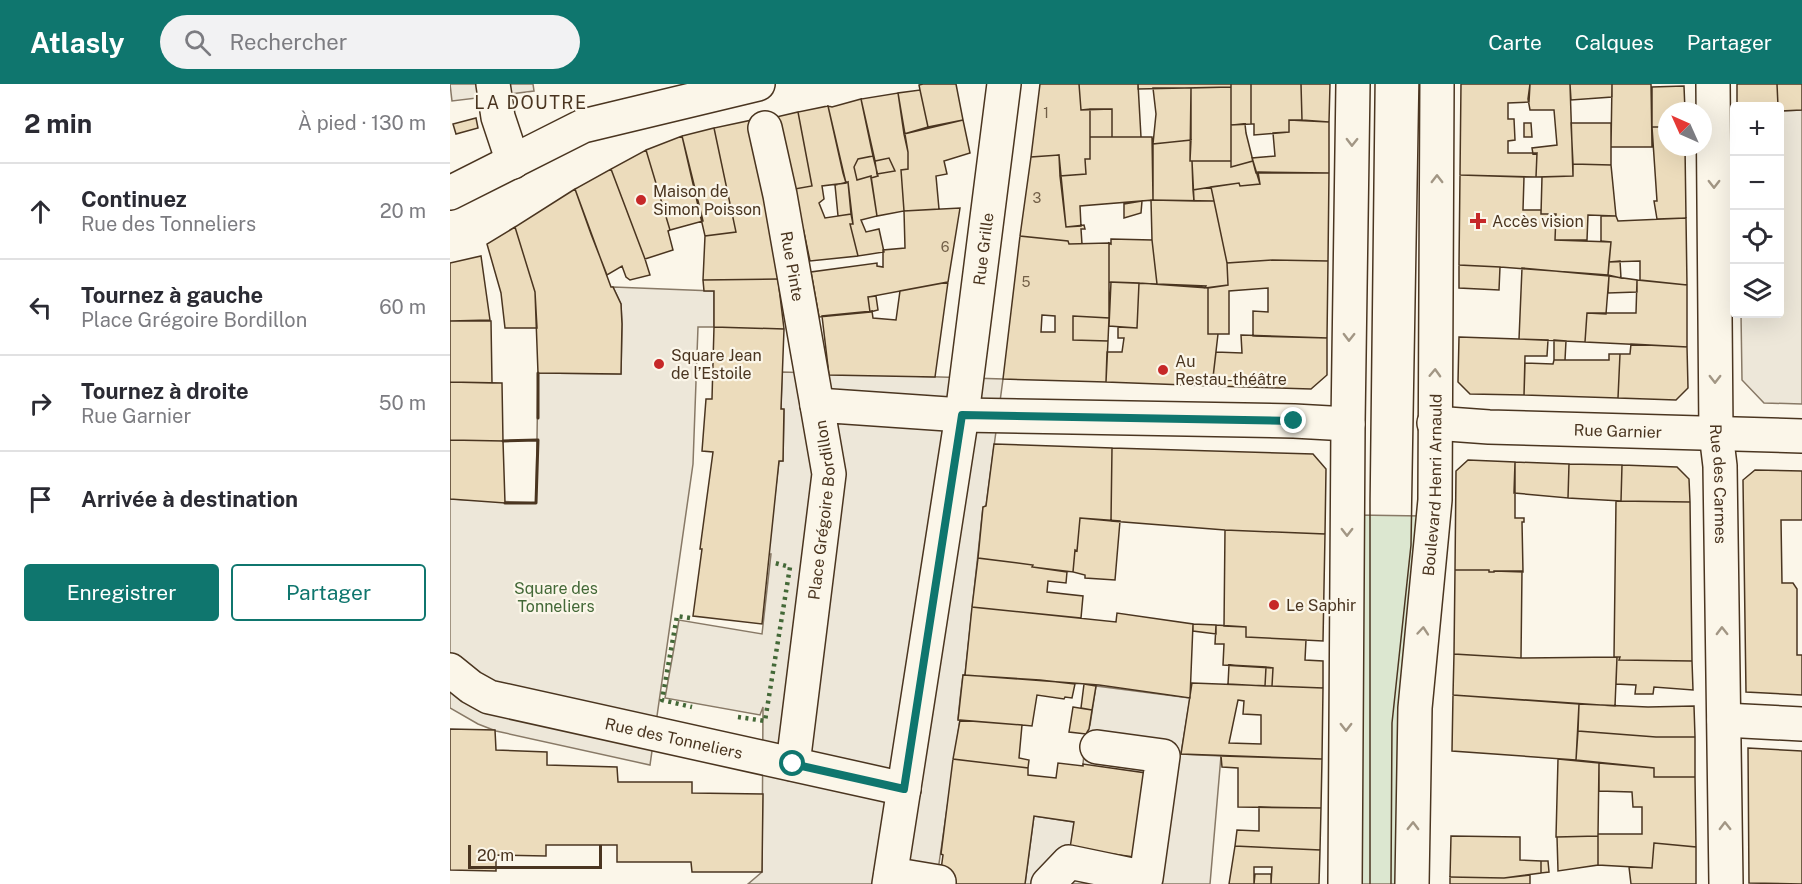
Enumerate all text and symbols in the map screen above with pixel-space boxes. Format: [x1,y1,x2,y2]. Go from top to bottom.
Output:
search box [160,15,580,69]
text: Atlasly [30,26,124,59]
icon: search [181,26,214,59]
text: Rechercher [229,29,347,55]
text: Carte [1488,30,1542,55]
text: Calques [1575,30,1654,55]
text: Partager [1687,30,1772,55]
district label: LA DOUTRE [474,92,588,113]
north arrow [1658,102,1712,156]
map controls [1730,102,1784,318]
button: + [1730,102,1784,156]
house number: 1 [1043,105,1049,121]
text: 2 min [24,108,92,139]
text: À pied · 130 m [298,111,426,135]
one-way arrow [1346,138,1359,147]
button: − [1730,156,1784,210]
one-way arrow [1431,174,1443,183]
one-way arrow [1708,180,1720,189]
place label: Maison de Simon Poisson [653,182,761,219]
text: Continuez [81,186,187,212]
house number: 3 [1033,190,1042,206]
marker: Maison de Simon Poisson [634,193,648,207]
icon: ahead [24,195,57,228]
text: 20 m [380,199,426,223]
button: locate [1730,210,1784,264]
text: Rue des Tonneliers [81,212,256,236]
street label: Rue Grille [970,212,998,286]
marker: Accès vision [1469,212,1487,230]
place label: Accès vision [1492,212,1584,231]
street label: Rue Pinte [777,230,808,303]
house number: 6 [941,239,950,255]
button: layers [1730,264,1784,318]
house number: 5 [1022,274,1031,290]
text: Tournez à gauche [81,282,263,308]
icon: left [24,291,57,324]
text: 60 m [379,295,426,319]
text: Place Grégoire Bordillon [81,308,307,332]
one-way arrow [1343,333,1355,342]
place label: Square Jean de l’Estoile [671,346,762,383]
place label: Au Restau-théâtre [1175,352,1287,389]
marker: Square Jean de l’Estoile [652,357,666,371]
marker: Au Restau-théâtre [1156,363,1170,377]
one-way arrow [1429,369,1442,378]
one-way arrow [1709,375,1721,384]
text: Tournez à droite [81,378,249,404]
icon: right [24,387,57,420]
text: 50 m [379,391,426,415]
street label: Boulevard Henri Arnauld [1419,394,1446,577]
text: Rue Garnier [81,404,191,428]
route end [1280,407,1306,433]
street label: Place Grégoire Bordillon [804,419,839,601]
street label: Rue Garnier [1573,420,1662,442]
street label: Rue des Carmes [1706,424,1730,544]
icon: arrive [24,483,57,516]
text: Arrivée à destination [81,486,298,512]
one-way arrow [1341,528,1353,537]
button: Enregistrer [24,564,219,621]
button: Partager [231,564,426,621]
park label: Square des Tonneliers [514,579,598,616]
place label: Le Saphir [1286,596,1356,615]
marker: Le Saphir [1267,598,1281,612]
one-way arrow [1416,626,1429,635]
one-way arrow [1716,626,1728,635]
street label: Rue des Tonneliers [603,714,744,763]
one-way arrow [1340,723,1352,732]
route start [779,750,805,776]
one-way arrow [1406,821,1419,830]
one-way arrow [1719,821,1731,830]
scale bar [468,842,602,870]
text: 20 m [477,846,514,865]

